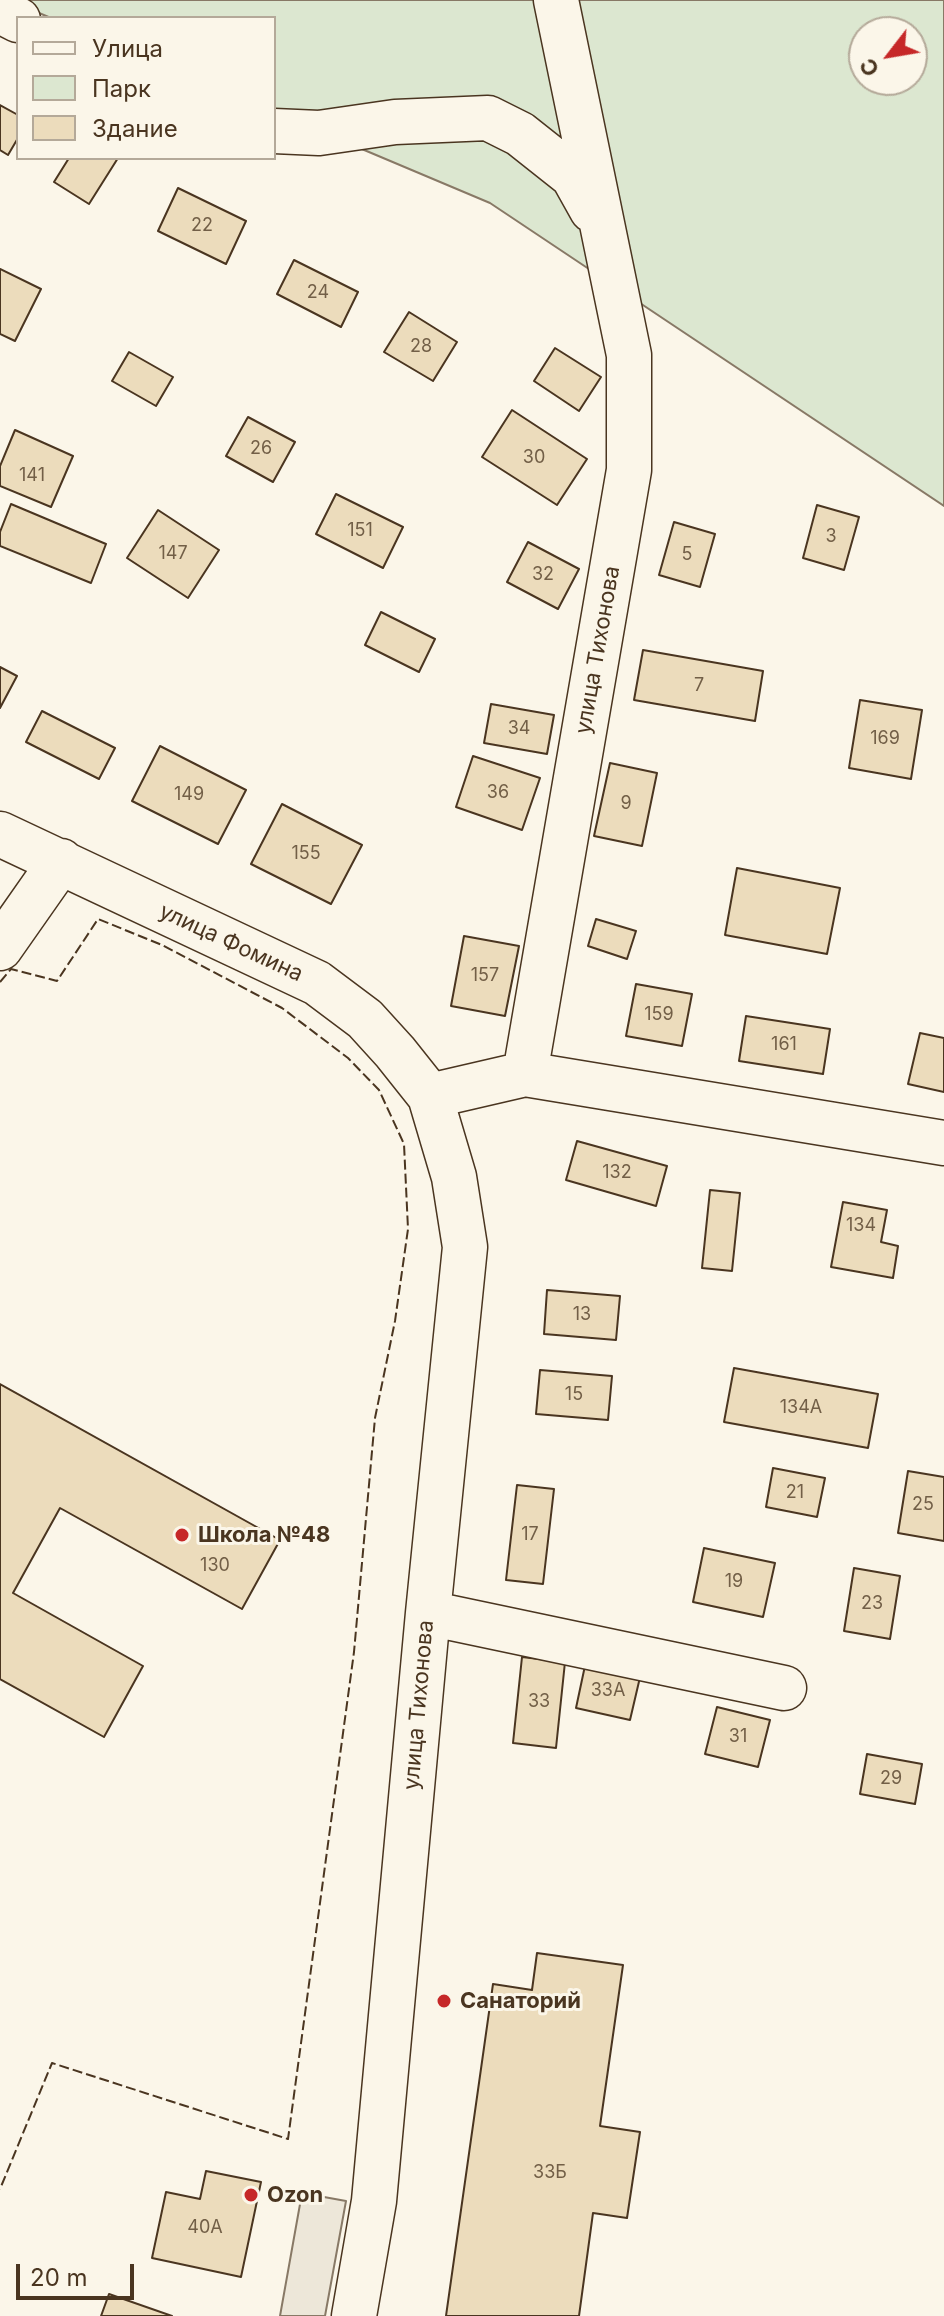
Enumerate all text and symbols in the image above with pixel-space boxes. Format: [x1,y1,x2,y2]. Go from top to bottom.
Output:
legend [16,16,276,160]
north arrow [848,16,928,96]
text: Улица [92,34,163,63]
text: С [854,54,884,81]
text: Парк [92,74,151,103]
text: Здание [92,114,178,143]
house number: 22 [191,215,213,237]
house number: 24 [307,282,329,304]
house number: 28 [410,336,432,358]
house number: 26 [250,438,272,460]
house number: 30 [523,447,545,469]
house number: 141 [19,465,45,487]
house number: 151 [347,520,373,542]
house number: 3 [825,526,837,548]
house number: 147 [158,543,188,565]
house number: 5 [682,544,692,566]
house number: 32 [532,564,554,586]
street label: улица Тихонова [570,564,626,736]
house number: 7 [694,675,704,697]
house number: 34 [508,718,530,740]
house number: 169 [870,728,900,750]
house number: 36 [487,782,509,804]
house number: 149 [174,784,204,806]
house number: 9 [620,793,632,815]
house number: 155 [291,843,321,865]
street label: улица Фомина [155,898,307,988]
house number: 157 [471,965,499,987]
house number: 159 [644,1004,674,1026]
house number: 161 [771,1034,797,1056]
house number: 132 [602,1162,632,1184]
house number: 134 [846,1215,876,1237]
house number: 13 [573,1304,591,1326]
house number: 15 [565,1384,583,1406]
house number: 134А [780,1397,822,1419]
house number: 21 [786,1482,804,1504]
house number: 25 [912,1494,934,1516]
place label: Школа №48 [198,1522,330,1548]
house number: 17 [521,1524,539,1546]
marker: Школа №48 [173,1526,191,1544]
house number: 130 [200,1555,230,1577]
house number: 19 [725,1571,743,1593]
house number: 23 [861,1593,883,1615]
street label: улица Тихонова [398,1619,440,1791]
house number: 33А [591,1680,625,1702]
house number: 33 [528,1691,550,1713]
house number: 31 [729,1726,747,1748]
house number: 29 [880,1768,902,1790]
place label: Санаторий [460,1988,581,2014]
marker: Санаторий [435,1992,453,2010]
house number: 33Б [533,2162,567,2184]
place label: Ozon [267,2182,323,2208]
marker: Ozon [242,2186,260,2204]
house number: 40А [187,2217,223,2239]
scale bar [20,2248,138,2298]
text: 20 m [30,2263,88,2292]

